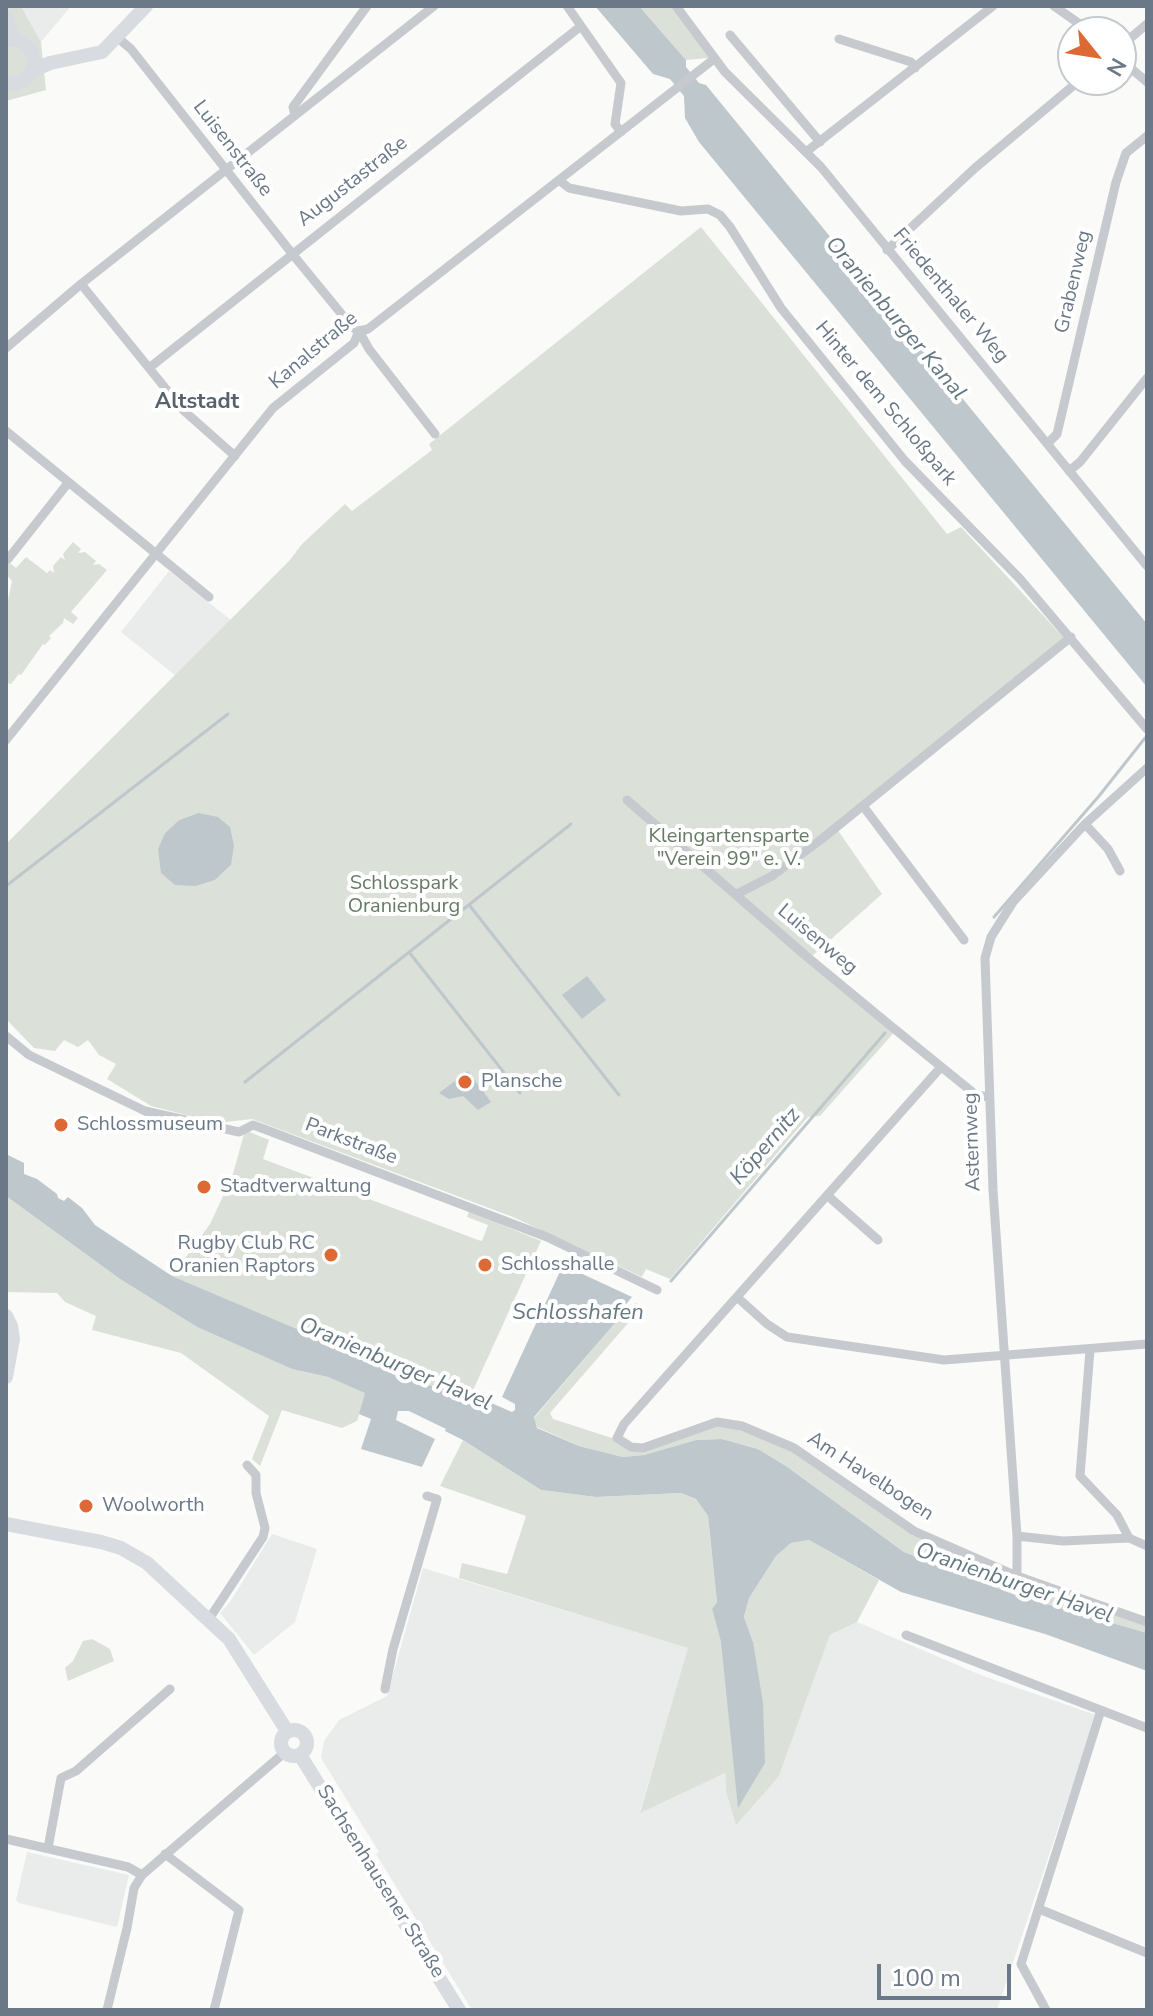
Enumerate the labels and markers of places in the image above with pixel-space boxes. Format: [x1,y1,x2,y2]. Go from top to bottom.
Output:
place label: Plansche [481,1070,562,1094]
marker: Plansche [456,1073,474,1091]
place label: Schlossmuseum [77,1113,223,1137]
marker: Schlossmuseum [52,1116,70,1134]
place label: Stadtverwaltung [220,1175,371,1199]
marker: Stadtverwaltung [195,1178,213,1196]
place label: Rugby Club RC Oranien Raptors [169,1232,315,1279]
marker: Rugby Club RC Oranien Raptors [322,1246,340,1264]
place label: Schlosshalle [501,1253,614,1277]
marker: Schlosshalle [476,1256,494,1274]
place label: Woolworth [102,1494,205,1518]
marker: Woolworth [77,1497,95,1515]

